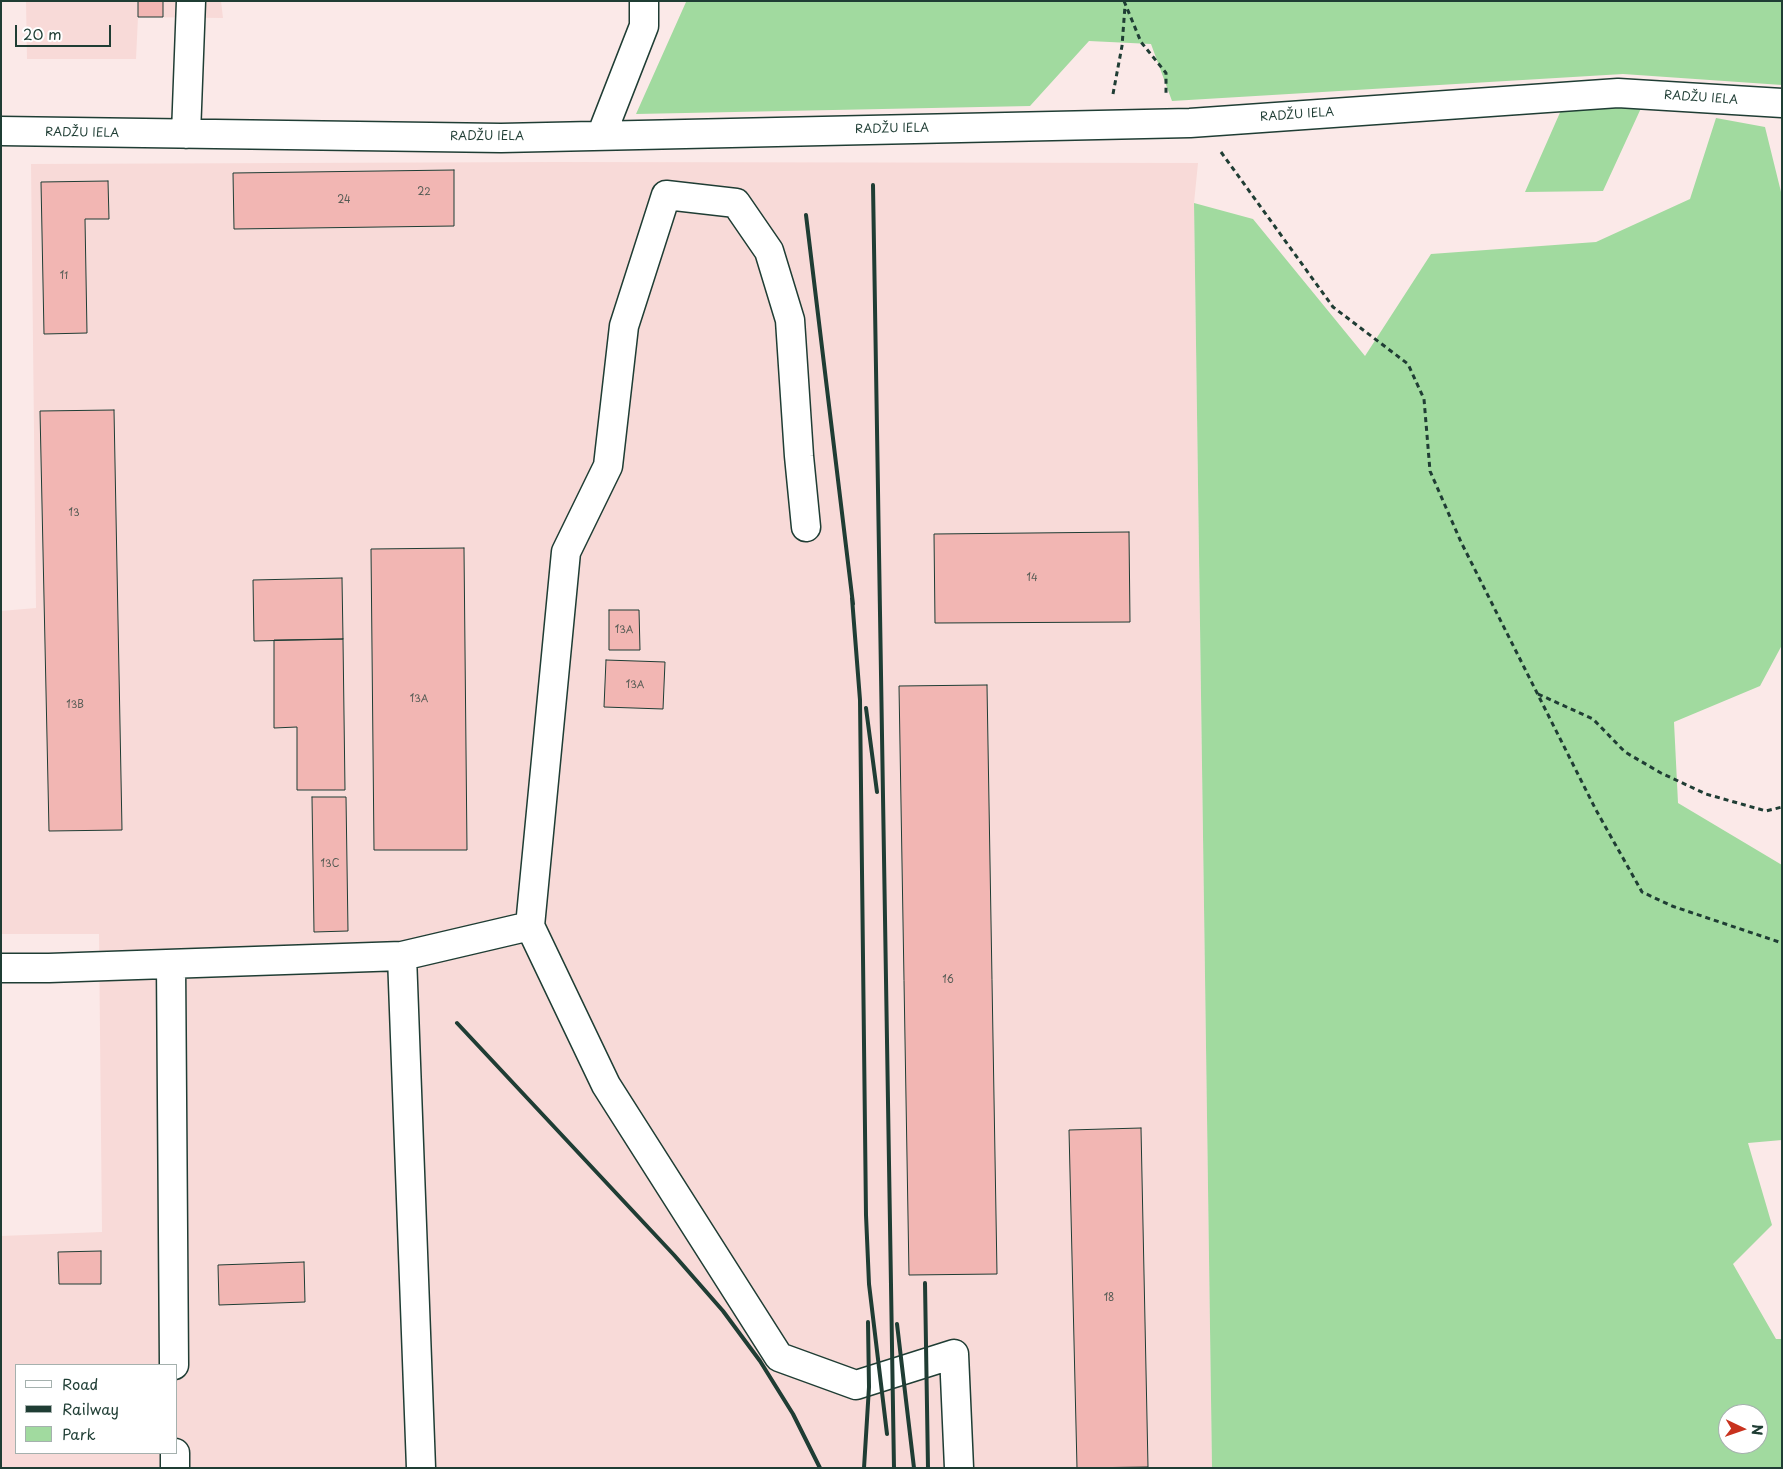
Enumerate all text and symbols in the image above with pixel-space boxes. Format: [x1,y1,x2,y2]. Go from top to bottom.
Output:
scale bar [18,15,114,47]
text: 20 m [23,22,62,45]
street label: RADŽU IELA [1664,88,1738,108]
street label: RADŽU IELA [1260,105,1334,125]
street label: RADŽU IELA [855,121,929,137]
street label: RADŽU IELA [45,125,119,141]
street label: RADŽU IELA [450,130,524,144]
house number: 22 [417,186,431,198]
house number: 24 [337,194,351,206]
house number: 11 [60,270,68,282]
house number: 13 [68,507,80,519]
house number: 14 [1026,572,1038,584]
house number: 13A [615,624,633,636]
house number: 13A [626,679,644,691]
house number: 13A [410,693,428,705]
house number: 13B [66,699,84,711]
house number: 13C [321,858,339,870]
house number: 16 [942,974,954,986]
house number: 18 [1104,1292,1114,1304]
legend [15,1364,178,1454]
text: Road [62,1372,98,1395]
text: Railway [62,1397,119,1420]
north arrow [1718,1404,1768,1454]
text: Park [62,1422,96,1445]
text: N [1747,1424,1768,1436]

